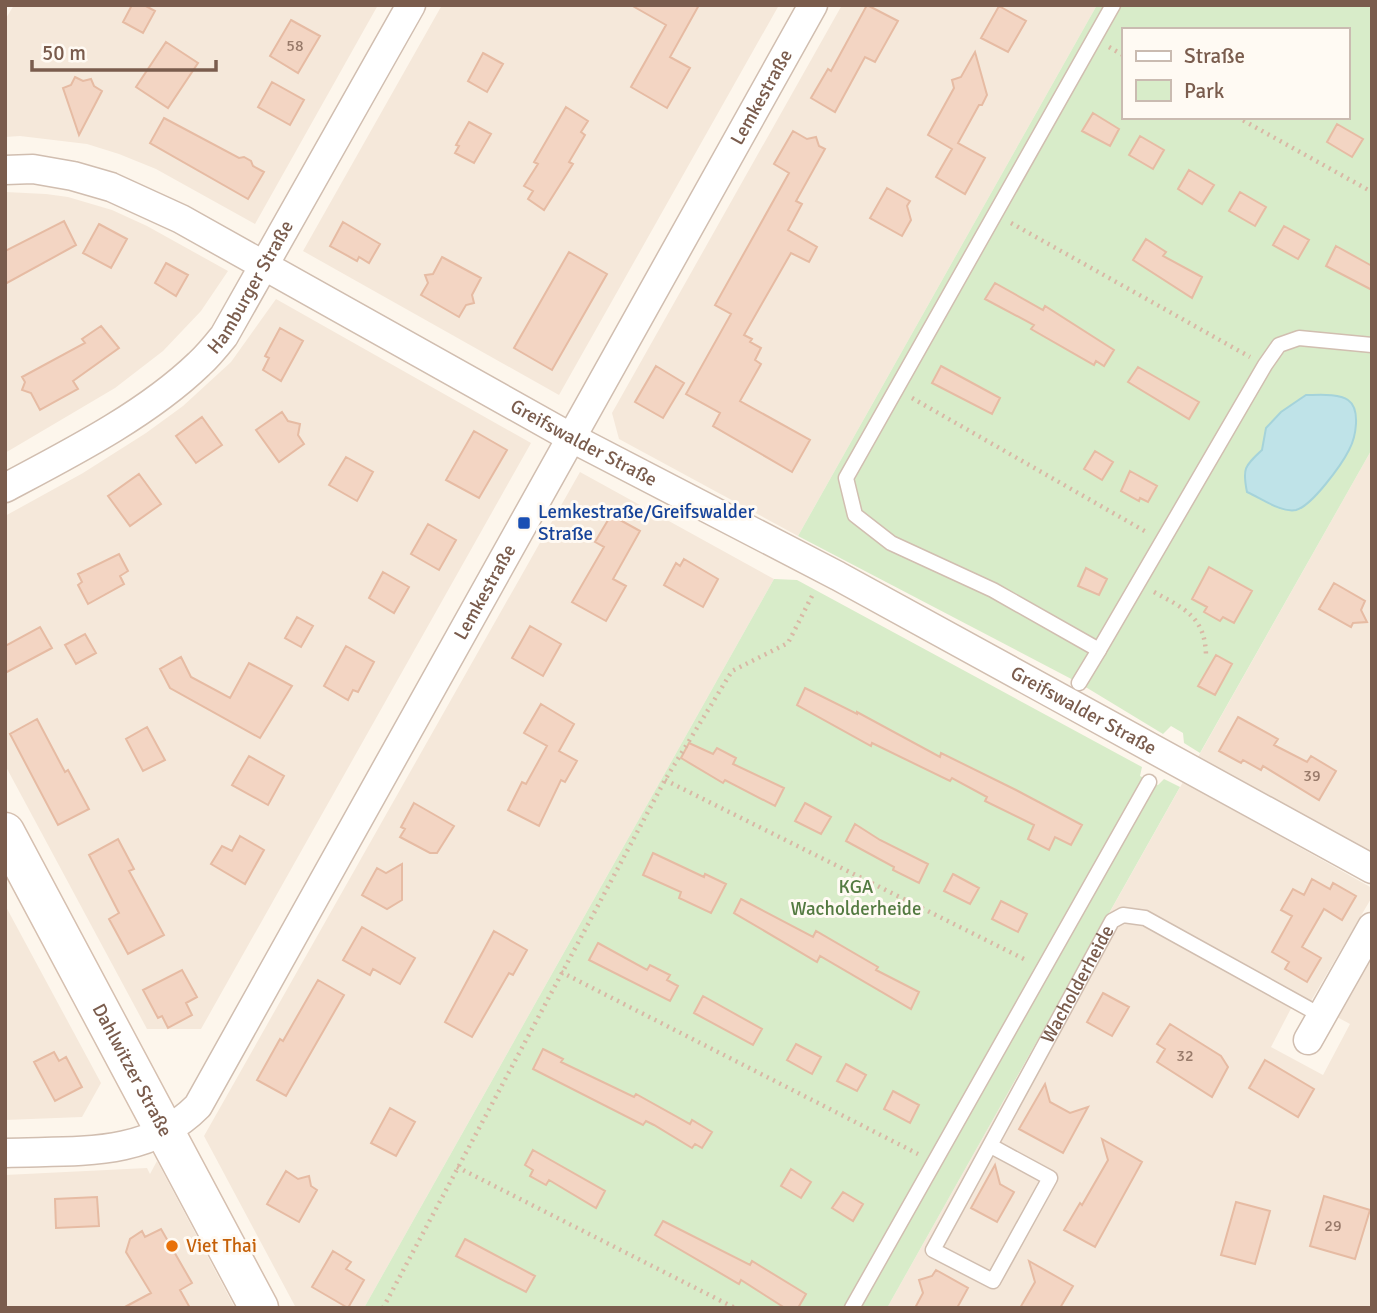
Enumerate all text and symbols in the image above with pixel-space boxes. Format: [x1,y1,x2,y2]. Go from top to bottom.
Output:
scale bar [32,28,215,72]
legend [1122,28,1349,119]
house number: 58 [286,36,304,56]
text: 50 m [42,40,86,66]
text: Straße [1184,43,1245,69]
street label: Lemkestraße [725,45,798,149]
text: Park [1184,78,1225,104]
street label: Hamburger Straße [202,216,299,359]
street label: Greifswalder Straße [506,394,661,492]
place label: Lemkestraße/Greifswalder Straße [538,500,754,546]
marker: Lemkestraße/Greifswalder Straße [516,515,532,531]
street label: Lemkestraße [449,540,521,644]
street label: Greifswalder Straße [1006,661,1161,760]
house number: 39 [1303,766,1321,786]
park label: KGA Wacholderheide [791,875,921,921]
street label: Wacholderheide [1036,921,1119,1047]
street label: Dahlwitzer Straße [87,999,177,1141]
house number: 32 [1176,1046,1194,1066]
house number: 29 [1324,1216,1342,1236]
place label: Viet Thai [186,1234,257,1258]
marker: Viet Thai [164,1238,180,1254]

